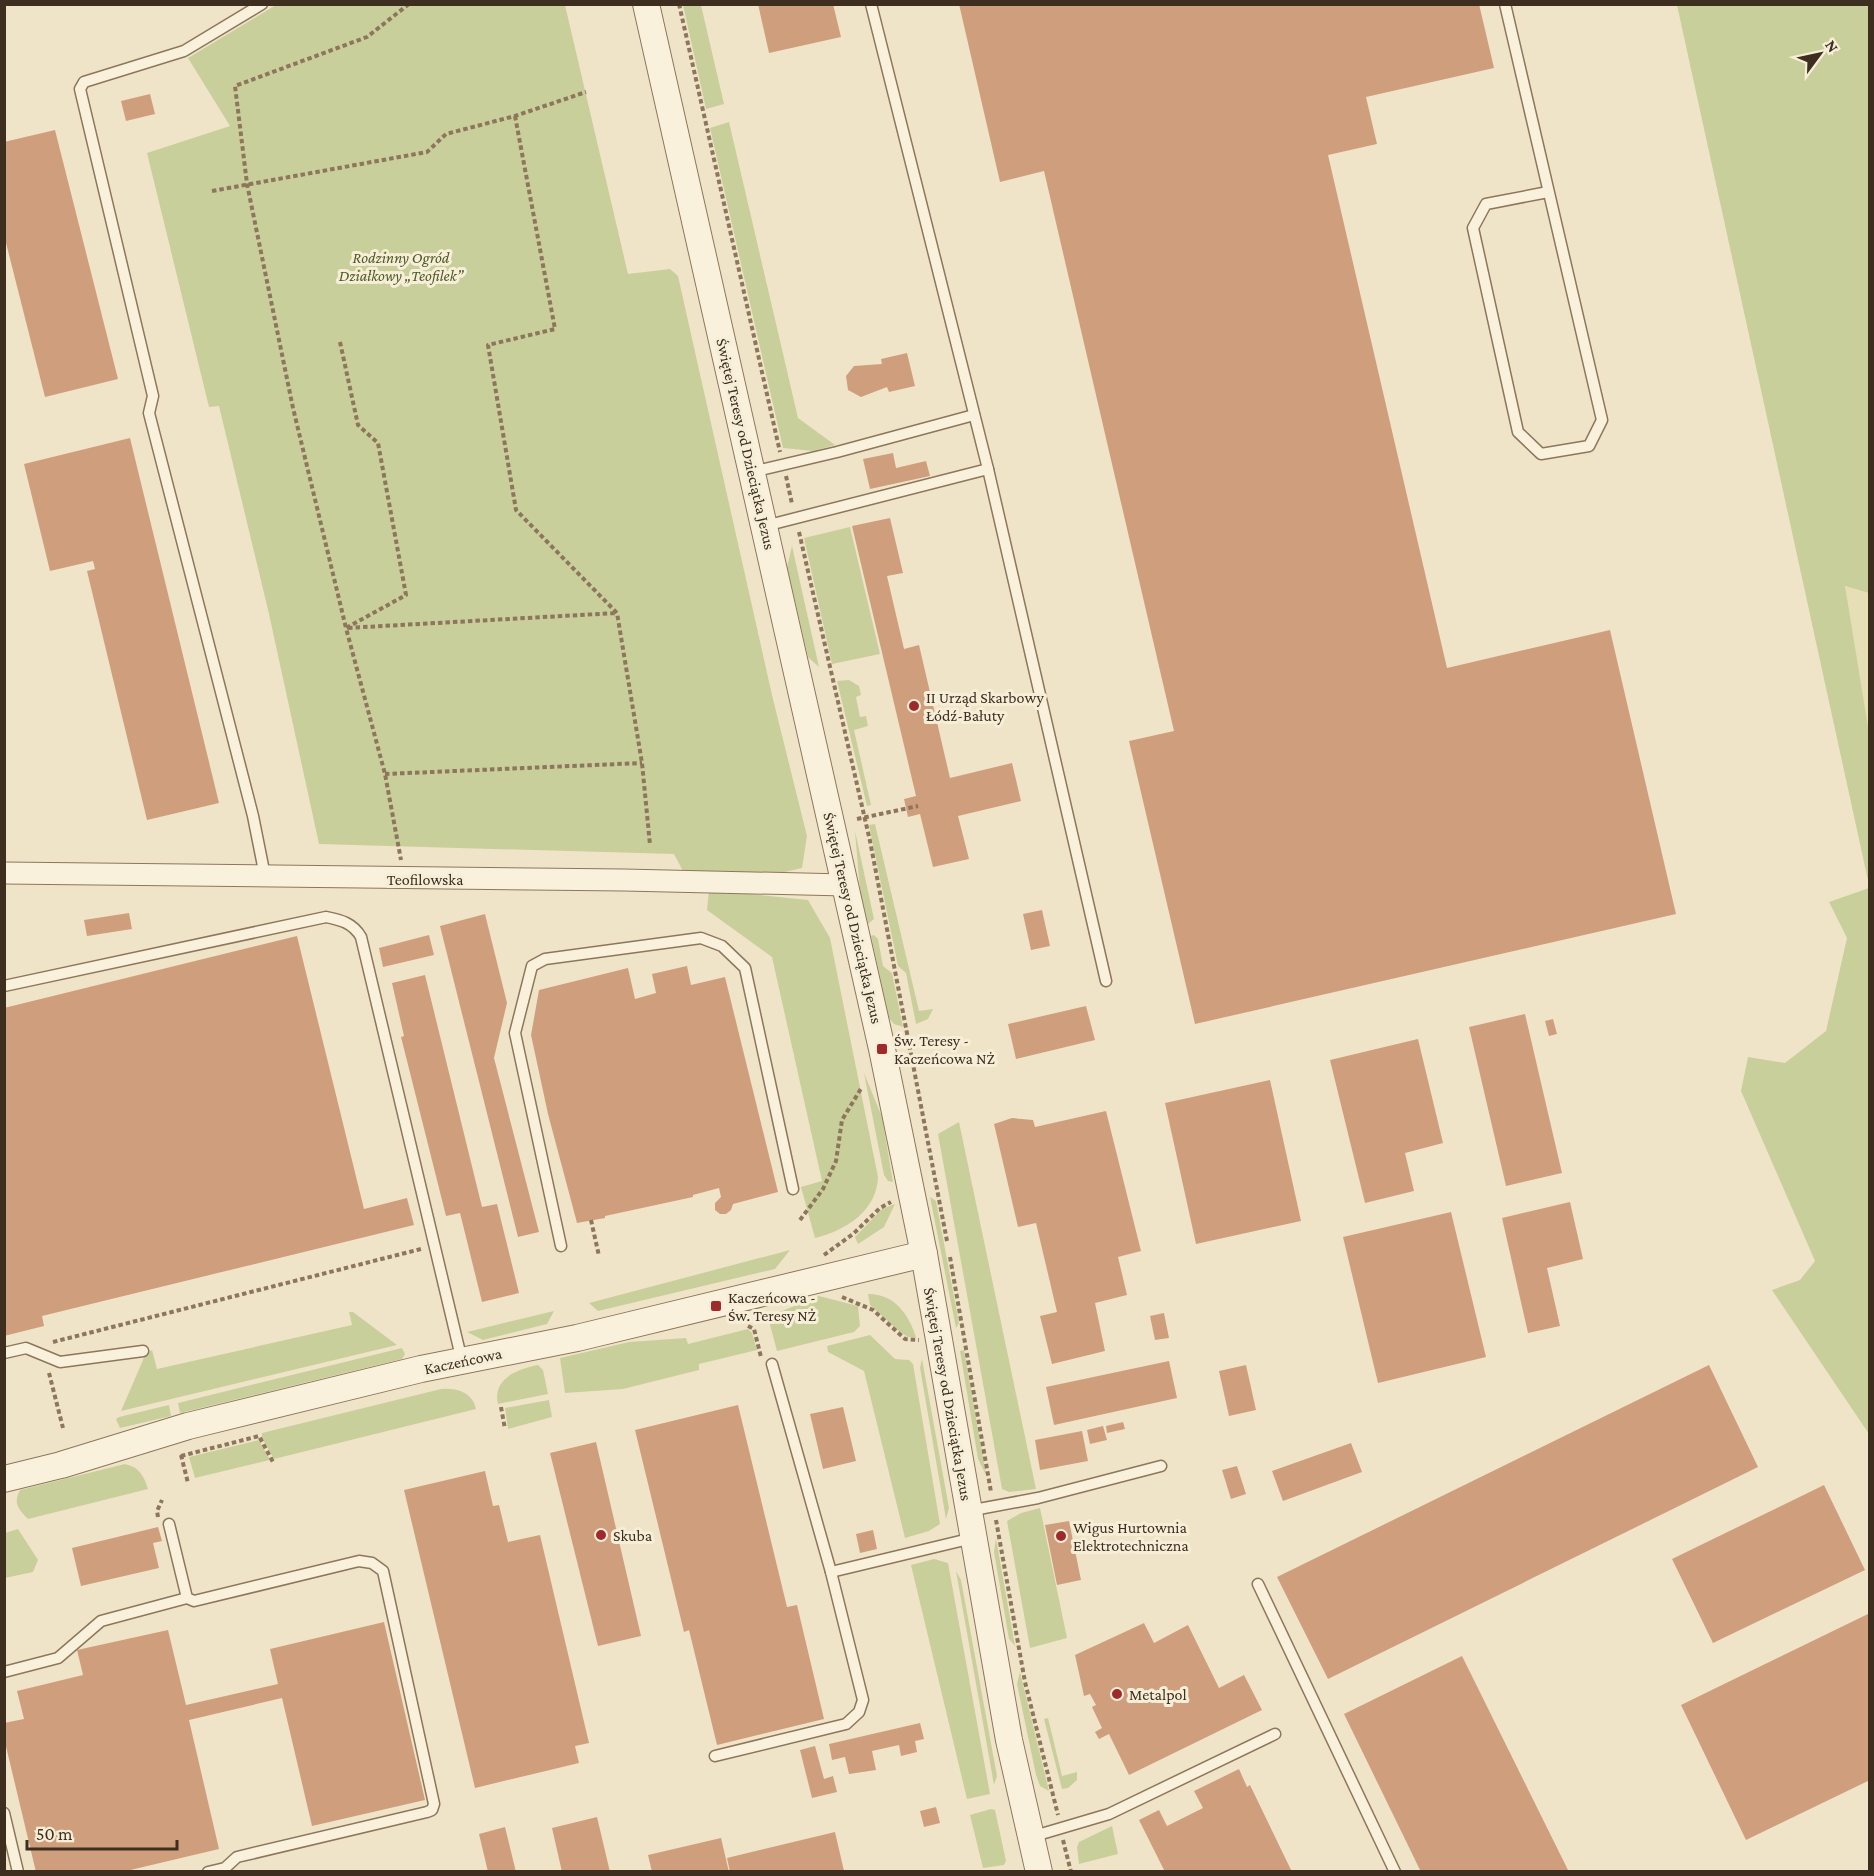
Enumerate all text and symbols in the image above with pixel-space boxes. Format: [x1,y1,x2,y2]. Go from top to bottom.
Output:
north arrow [1790,24,1850,84]
text: N [1822,37,1842,55]
park label: Rodzinny Ogród Działkowy „Teofilek” [339,249,465,285]
street label: Świętej Teresy od Dzieciątka Jezus [712,337,779,552]
place label: II Urząd Skarbowy Łódź-Bałuty [926,689,1044,725]
marker: II Urząd Skarbowy Łódź-Bałuty [907,699,921,713]
street label: Świętej Teresy od Dzieciątka Jezus [819,811,886,1026]
street label: Teofilowska [387,871,464,888]
place label: Św. Teresy - Kaczeńcowa NŻ [894,1032,995,1067]
marker: Św. Teresy - Kaczeńcowa NŻ [875,1042,889,1056]
street label: Świętej Teresy od Dzieciątka Jezus [920,1286,975,1502]
place label: Kaczeńcowa - Św. Teresy NŻ [728,1289,816,1325]
marker: Kaczeńcowa - Św. Teresy NŻ [709,1299,723,1313]
street label: Kaczeńcowa [423,1344,504,1378]
place label: Wigus Hurtownia Elektrotechniczna [1073,1519,1189,1554]
place label: Skuba [613,1527,653,1544]
marker: Skuba [594,1528,608,1542]
marker: Wigus Hurtownia Elektrotechniczna [1054,1529,1068,1543]
place label: Metalpol [1129,1686,1187,1704]
marker: Metalpol [1110,1687,1124,1701]
scale bar [27,1813,177,1851]
text: 50 m [36,1824,73,1844]

